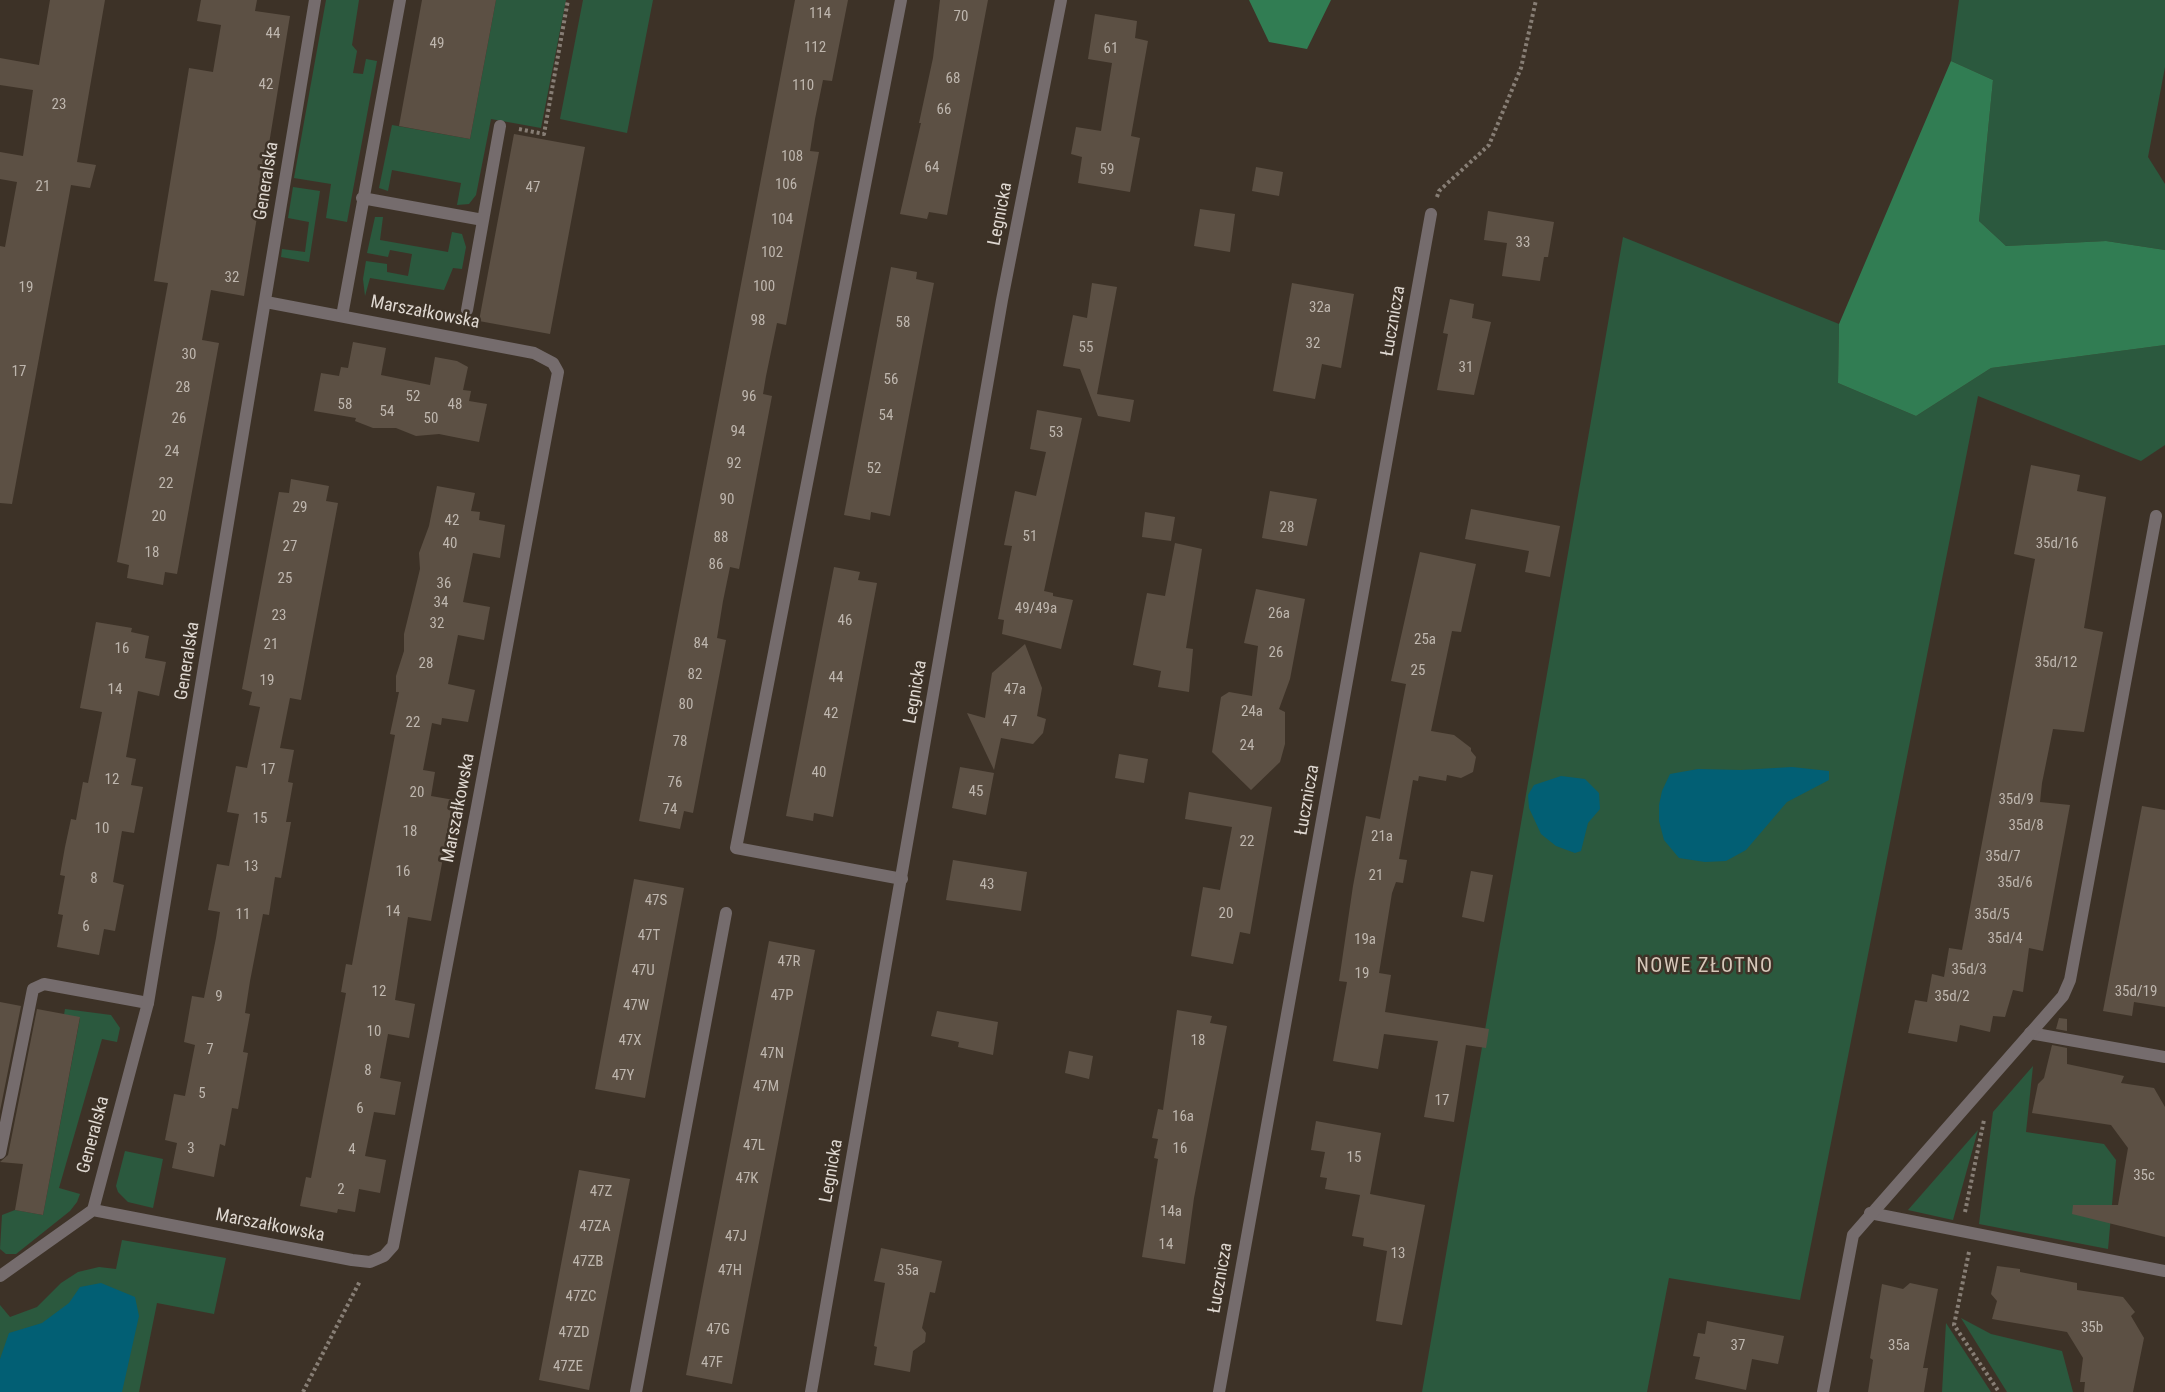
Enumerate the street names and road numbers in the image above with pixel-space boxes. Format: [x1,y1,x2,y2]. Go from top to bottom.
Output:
street label: Generalska [250,140,284,222]
street label: Legnicka [984,181,1018,247]
street label: Łucznicza [1377,284,1411,358]
street label: Marszałkowska [369,292,481,334]
street label: Generalska [171,620,205,702]
street label: Legnicka [900,659,932,725]
street label: Marszałkowska [438,752,480,864]
street label: Łucznicza [1291,763,1325,837]
street label: Generalska [73,1094,115,1176]
street label: Legnicka [816,1138,848,1204]
street label: Marszałkowska [214,1205,326,1247]
street label: Łucznicza [1204,1241,1238,1315]

